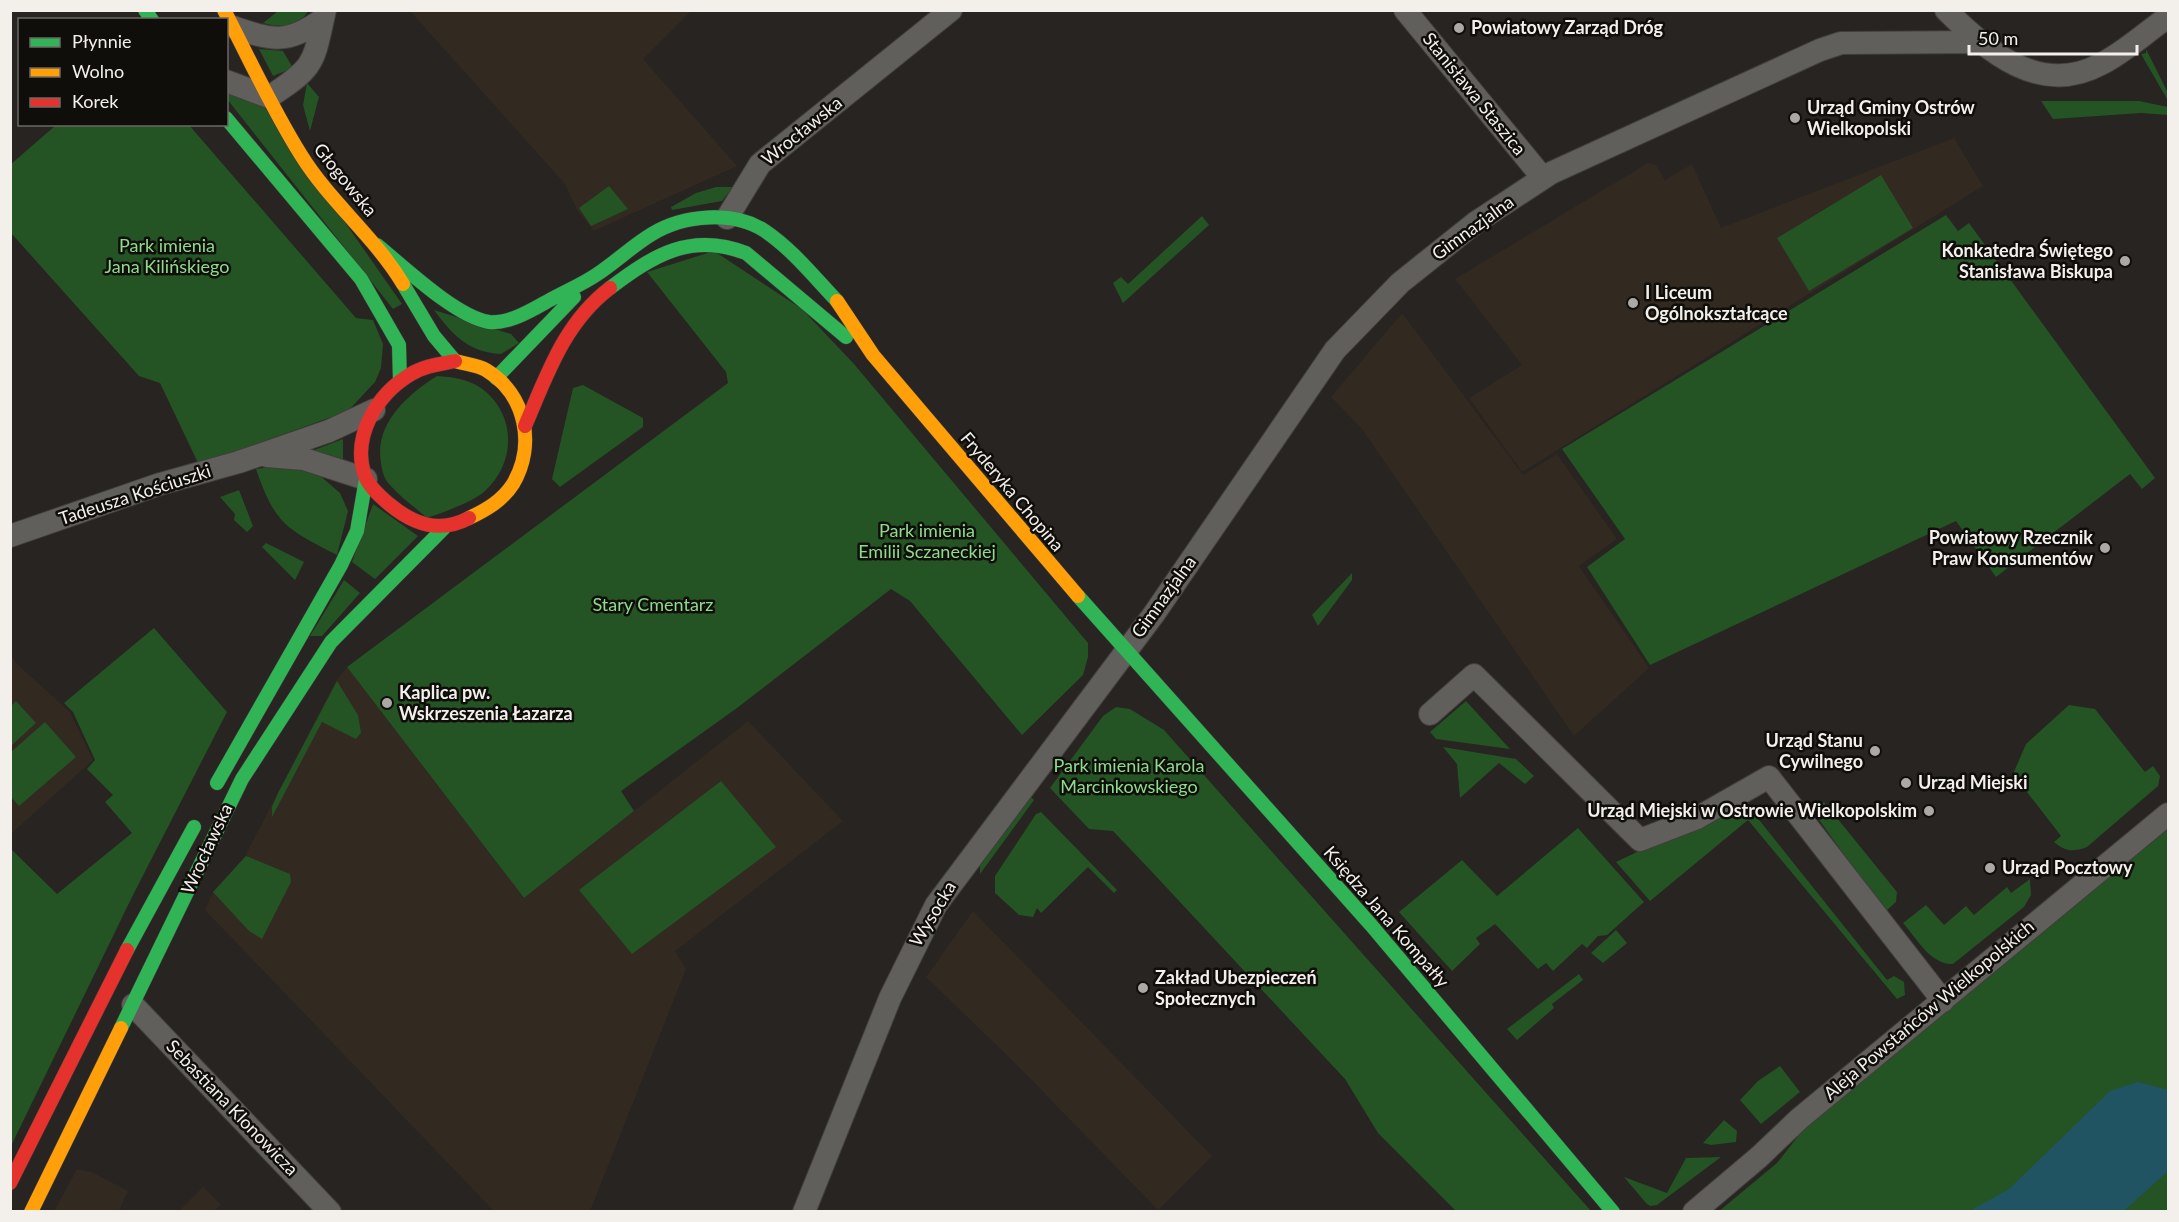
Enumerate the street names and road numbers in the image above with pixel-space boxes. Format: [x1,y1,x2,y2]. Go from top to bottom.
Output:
street label: Stanisława Staszica [1419,28,1531,159]
street label: Wrocławska [757,91,846,169]
street label: Głogowska [310,138,382,220]
street label: Gimnazjalna [1427,190,1518,264]
street label: Fryderyka Chopina [957,427,1069,555]
street label: Tadeusza Kościuszki [56,459,213,529]
street label: Gimnazjalna [1126,551,1200,642]
street label: Wrocławska [176,800,237,897]
street label: Księdza Jana Kompałły [1319,841,1455,992]
street label: Wysocka [904,877,960,950]
street label: Aleja Powstańców Wielkopolskich [1819,915,2038,1104]
street label: Sebastiana Klonowicza [162,1035,303,1180]

